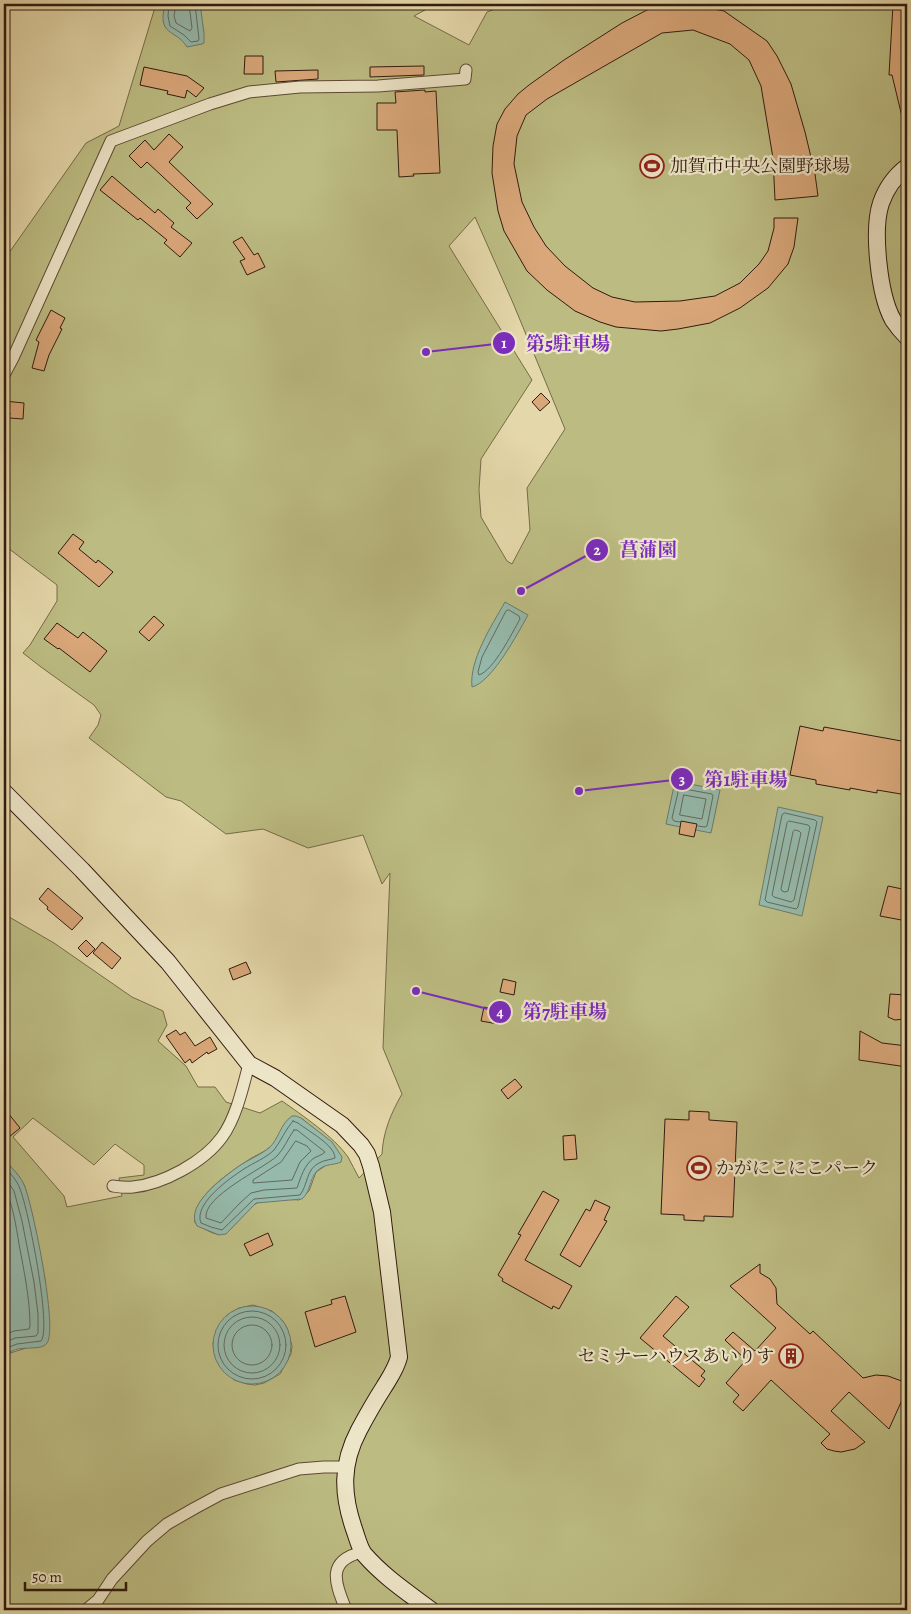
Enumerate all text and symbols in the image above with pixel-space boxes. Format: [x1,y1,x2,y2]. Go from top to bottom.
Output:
sports icon: 加賀市中央公園野球場 [639,153,665,179]
place label: 加賀市中央公園野球場 [670,154,850,178]
callout: 第5駐車場 [491,326,620,360]
text: 第5駐車場 [526,331,610,357]
text: 1 [501,333,507,353]
callout: 菖蒲園 [585,533,687,567]
text: 菖蒲園 [619,537,677,563]
text: 2 [593,540,601,560]
callout: 第1駐車場 [669,762,797,796]
text: 第1駐車場 [705,767,787,793]
text: 3 [679,770,685,790]
callout: 第7駐車場 [488,995,617,1029]
text: 第7駐車場 [523,999,607,1025]
text: 4 [496,1002,504,1022]
sports icon: かがにこにこパーク [686,1155,712,1181]
place label: かがにこにこパーク [716,1156,878,1180]
building icon: セミナーハウスあいりす [778,1343,804,1369]
place label: セミナーハウスあいりす [577,1344,774,1368]
scale bar [25,1559,126,1591]
text: 50 m [32,1567,62,1587]

